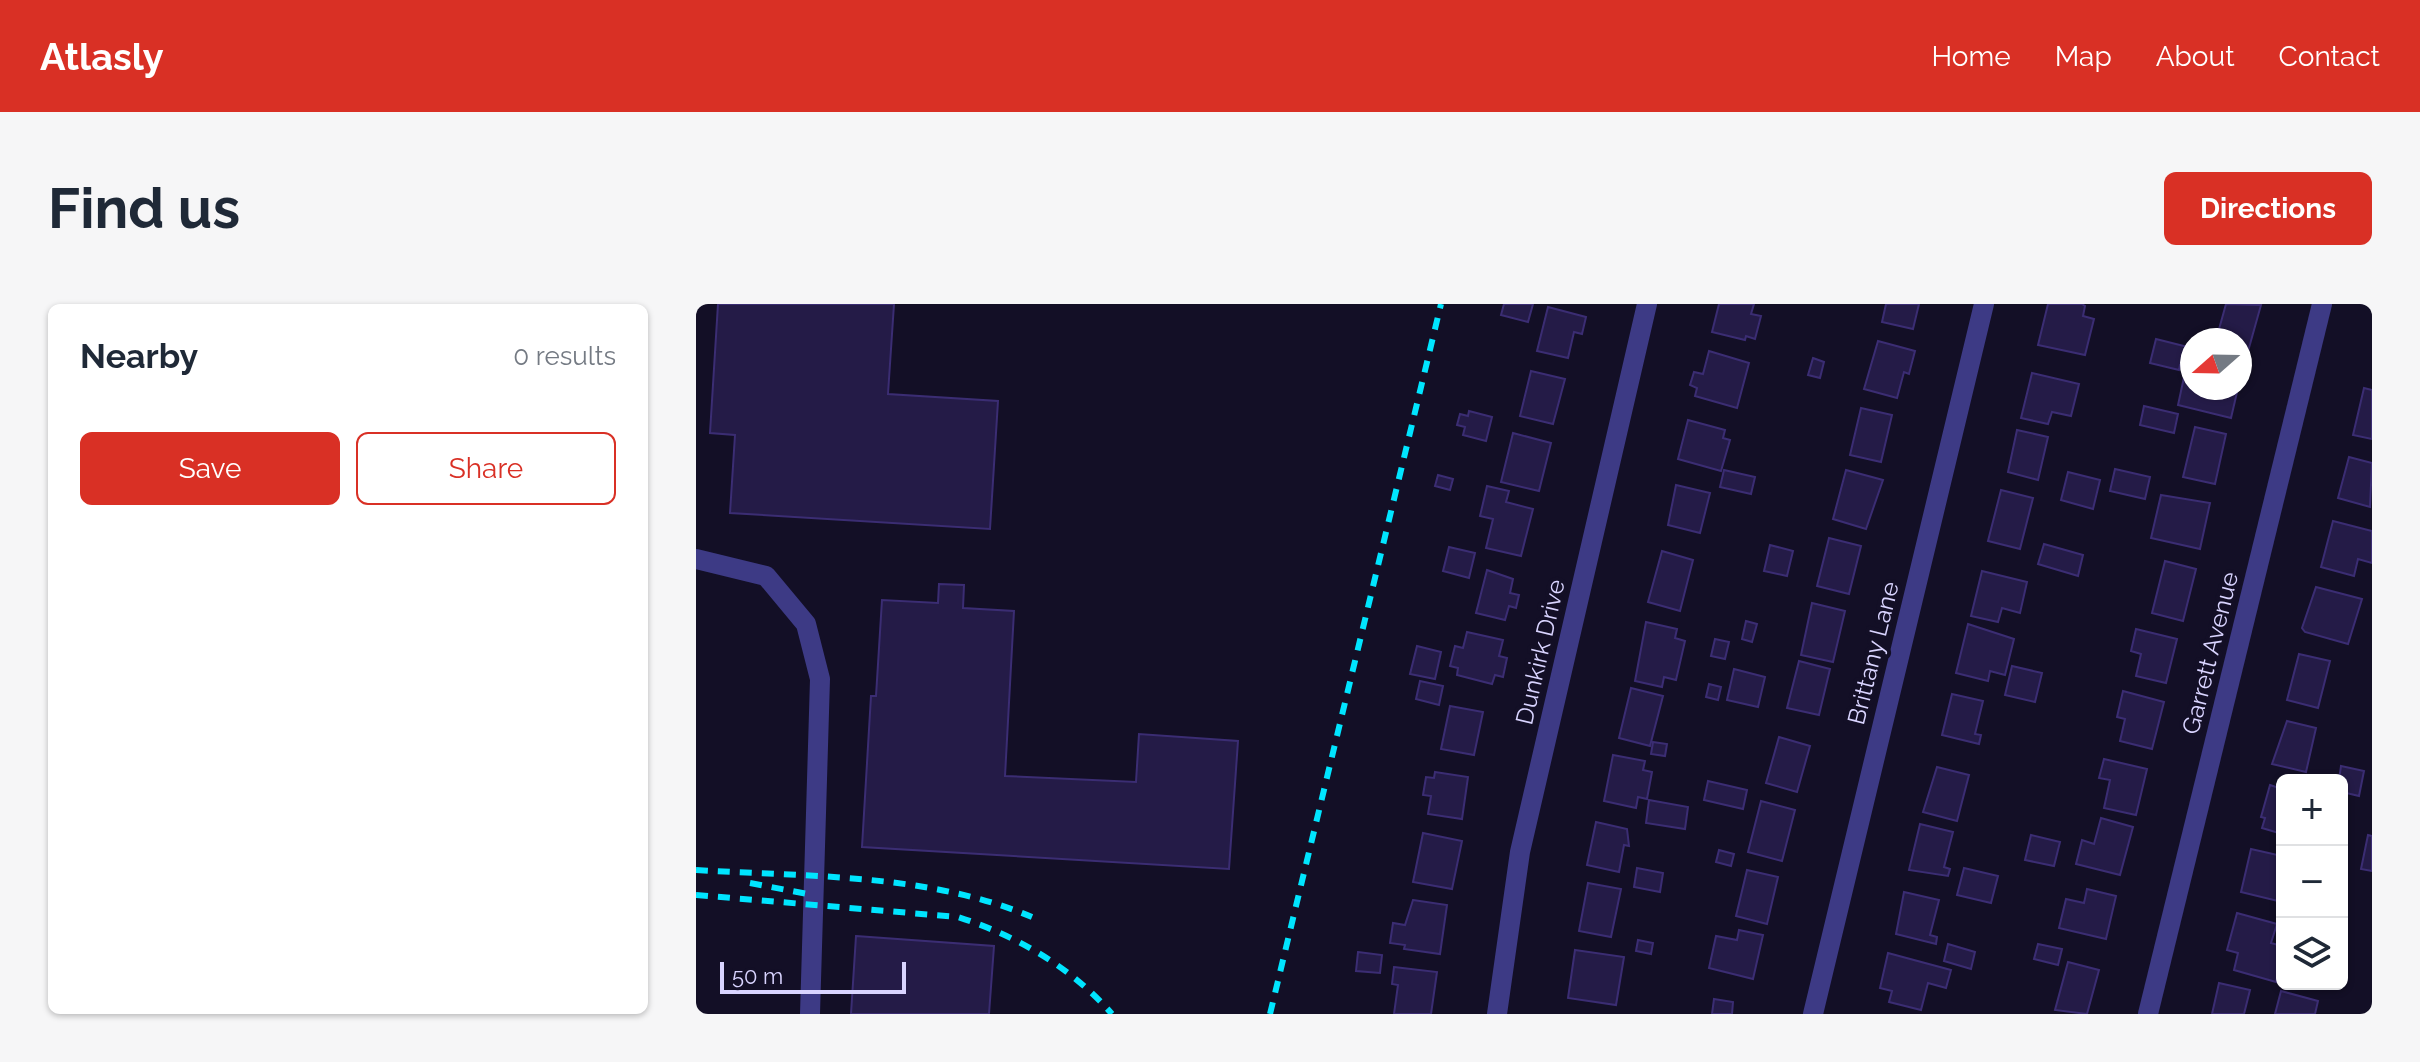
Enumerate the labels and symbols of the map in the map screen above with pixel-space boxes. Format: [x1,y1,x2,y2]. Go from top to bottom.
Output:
north arrow [2180,328,2252,400]
street label: Garrett Avenue [2176,569,2244,737]
street label: Dunkirk Drive [1509,577,1571,727]
street label: Brittany Lane [1841,579,1905,727]
scale bar [720,958,906,994]

